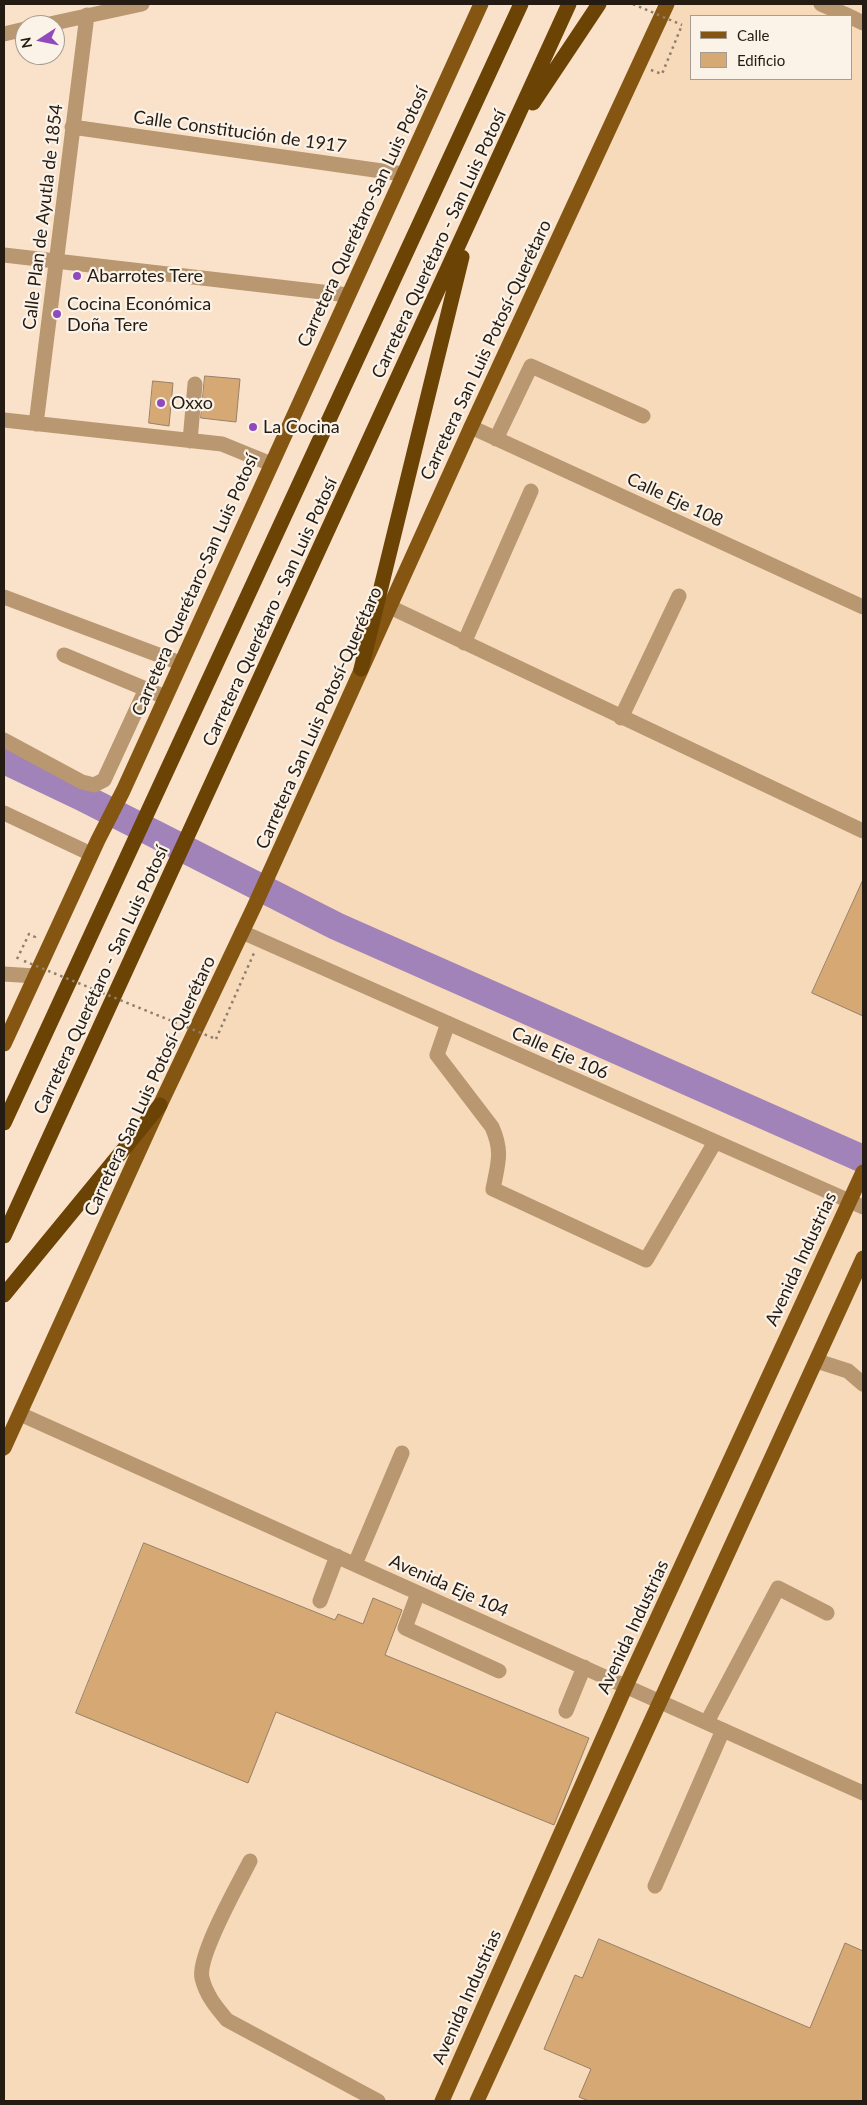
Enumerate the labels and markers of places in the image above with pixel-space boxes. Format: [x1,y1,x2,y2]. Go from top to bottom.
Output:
place label: Abarrotes Tere [87,265,203,287]
marker: Abarrotes Tere [71,270,83,282]
place label: Cocina Económica Doña Tere [67,293,211,336]
marker: Cocina Económica Doña Tere [51,308,63,320]
place label: Oxxo [171,392,213,414]
marker: Oxxo [155,397,167,409]
place label: La Cocina [263,416,340,438]
marker: La Cocina [247,421,259,433]

